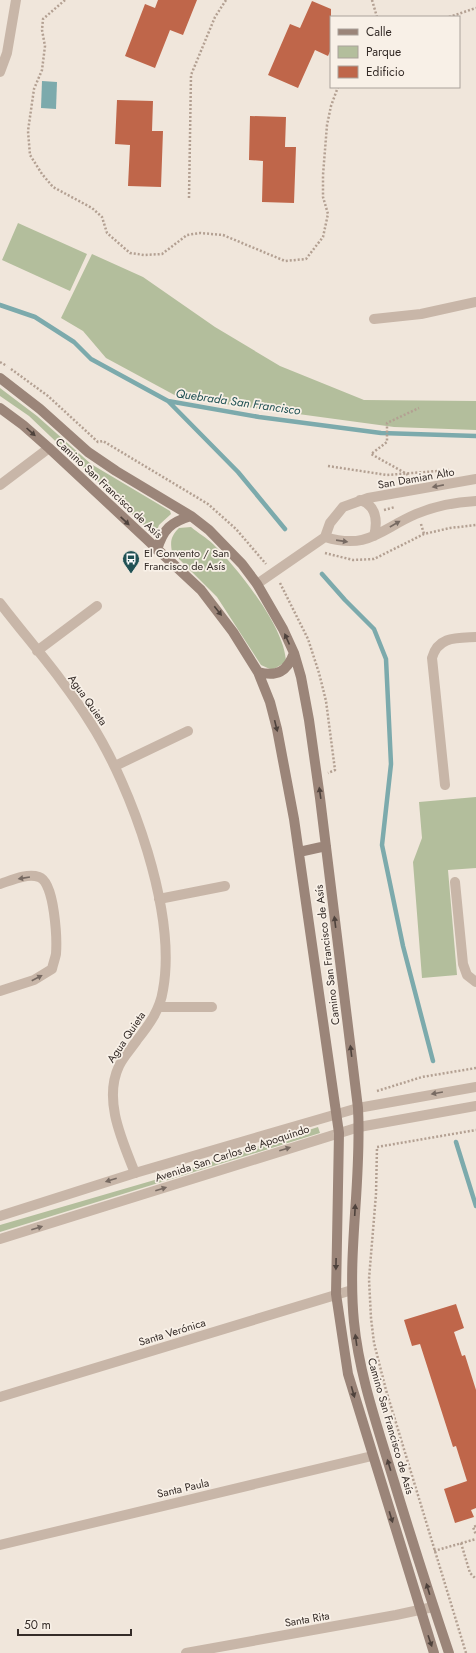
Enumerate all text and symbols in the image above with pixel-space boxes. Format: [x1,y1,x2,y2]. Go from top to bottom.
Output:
legend [330,16,460,88]
text: Calle [366,23,392,41]
text: Parque [366,43,401,61]
text: Edificio [366,63,405,81]
water label: Quebrada San Francisco [174,384,302,420]
one-way arrow [25,427,36,436]
street label: Camino San Francisco de Asís [52,434,166,542]
street label: San Damian Alto [376,463,456,493]
one-way arrow [431,484,444,490]
one-way arrow [120,516,130,526]
one-way arrow [389,521,401,528]
one-way arrow [336,538,348,544]
place label: El Convento / San Francisco de Asís [144,545,229,574]
bus stop icon: El Convento / San Francisco de Asís [121,549,141,574]
one-way arrow [214,606,222,617]
one-way arrow [284,633,290,645]
street label: Agua Quieta [65,671,111,729]
one-way arrow [273,721,279,733]
one-way arrow [316,787,323,799]
one-way arrow [18,875,31,881]
street label: Camino San Francisco de Asís [310,883,344,1026]
one-way arrow [331,916,338,928]
one-way arrow [31,975,43,981]
street label: Agua Quieta [103,1008,149,1066]
one-way arrow [348,1045,354,1057]
one-way arrow [431,1090,444,1096]
street label: Avenida San Carlos de Apoquindo [153,1120,311,1186]
one-way arrow [279,1146,291,1152]
one-way arrow [105,1177,117,1183]
one-way arrow [155,1185,167,1191]
one-way arrow [351,1204,358,1216]
one-way arrow [32,1225,44,1231]
one-way arrow [333,1258,339,1271]
street label: Santa Verónica [137,1314,207,1350]
one-way arrow [353,1334,359,1346]
street label: Camino San Francisco de Asís [364,1356,418,1497]
one-way arrow [350,1387,356,1399]
one-way arrow [386,1459,392,1471]
street label: Santa Paula [155,1474,211,1502]
one-way arrow [388,1511,394,1523]
one-way arrow [424,1583,430,1595]
street label: Santa Rita [283,1607,331,1631]
scale bar [18,1611,131,1637]
text: 50 m [24,1616,51,1634]
one-way arrow [427,1635,433,1647]

